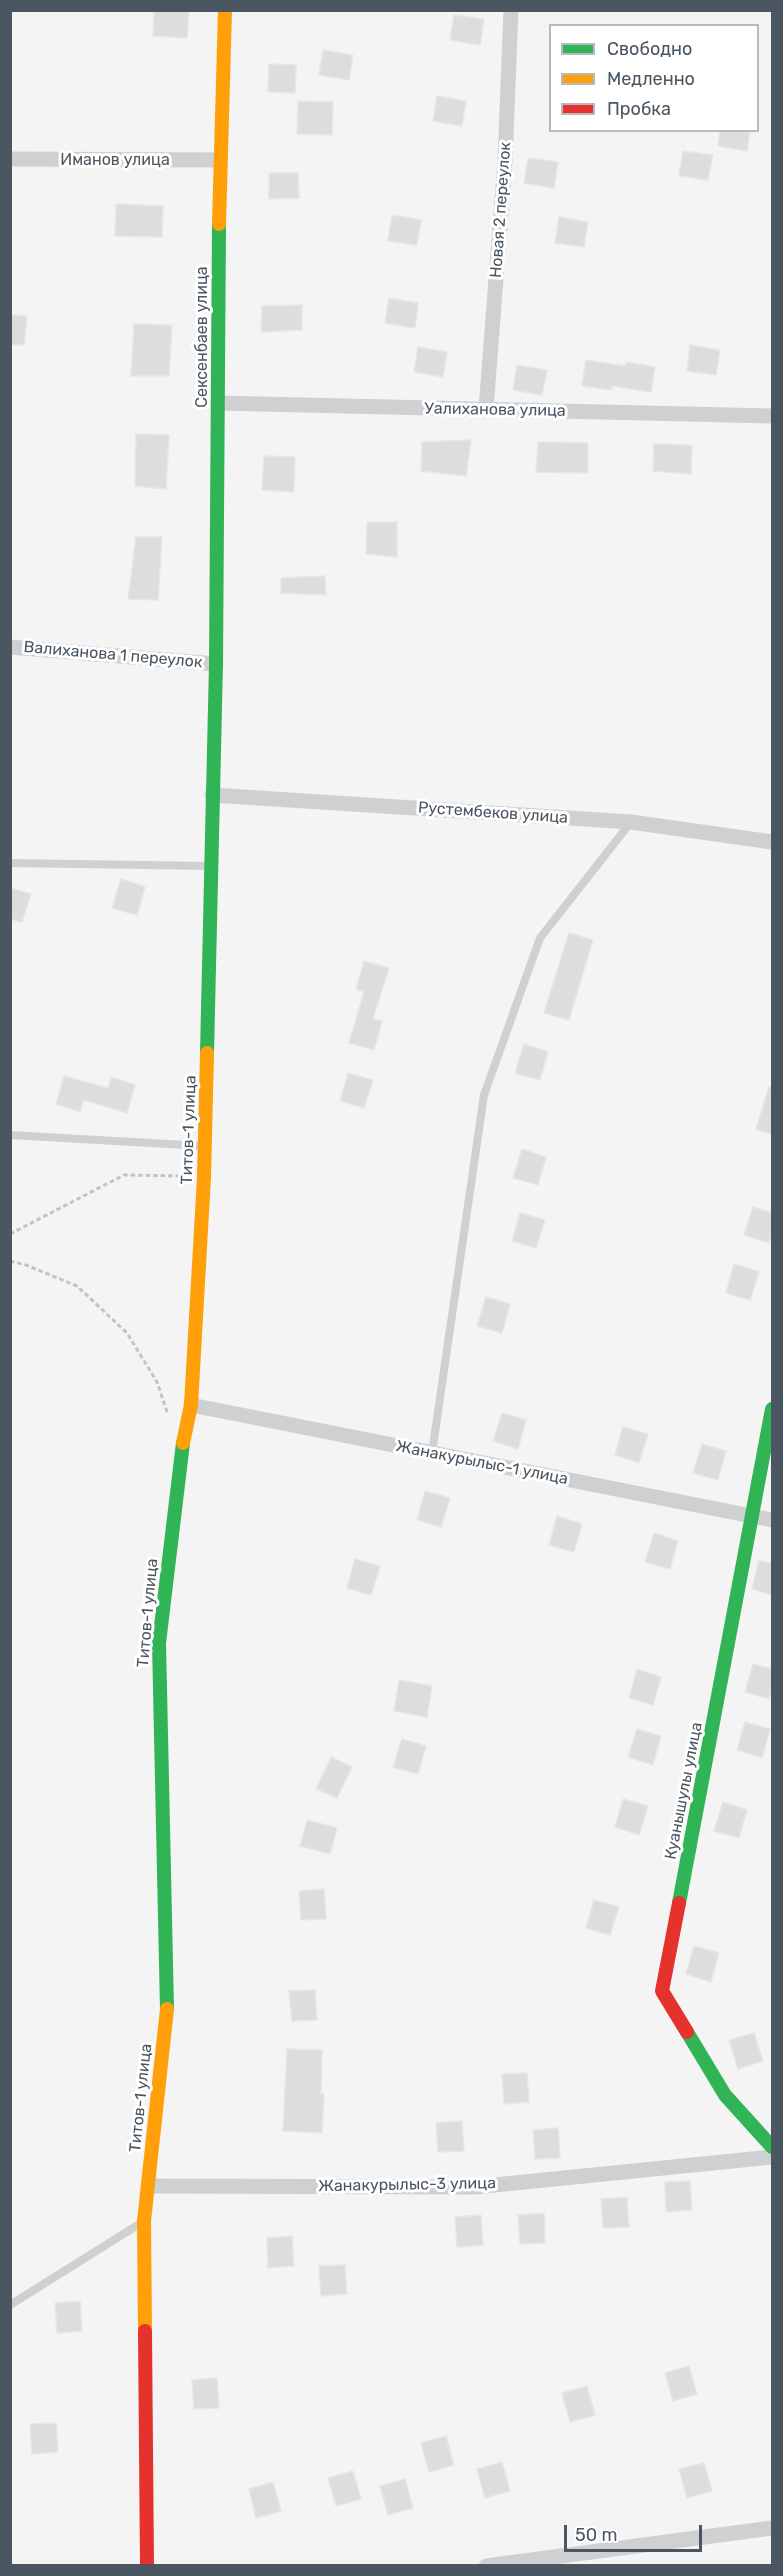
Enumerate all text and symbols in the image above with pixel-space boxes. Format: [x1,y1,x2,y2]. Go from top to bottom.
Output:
legend [549,24,759,132]
text: Свободно [607,38,692,60]
text: Медленно [607,68,695,90]
text: Пробка [607,98,671,120]
street label: Новая 2 переулок [487,141,515,279]
street label: Иманов улица [60,150,170,170]
street label: Сексенбаев улица [192,266,212,408]
street label: Уалиханова улица [424,399,566,421]
street label: Валиханова 1 переулок [23,638,203,672]
street label: Рустембеков улица [417,798,569,828]
street label: Титов-1 улица [177,1075,201,1185]
street label: Жанакурылыс-1 улица [394,1437,570,1489]
street label: Титов-1 улица [134,1558,162,1668]
street label: Куанышулы улица [661,1721,707,1861]
street label: Титов-1 улица [126,2043,156,2153]
street label: Жанакурылыс-3 улица [318,2174,496,2196]
scale bar [567,2513,705,2551]
text: 50 m [575,2524,618,2546]

